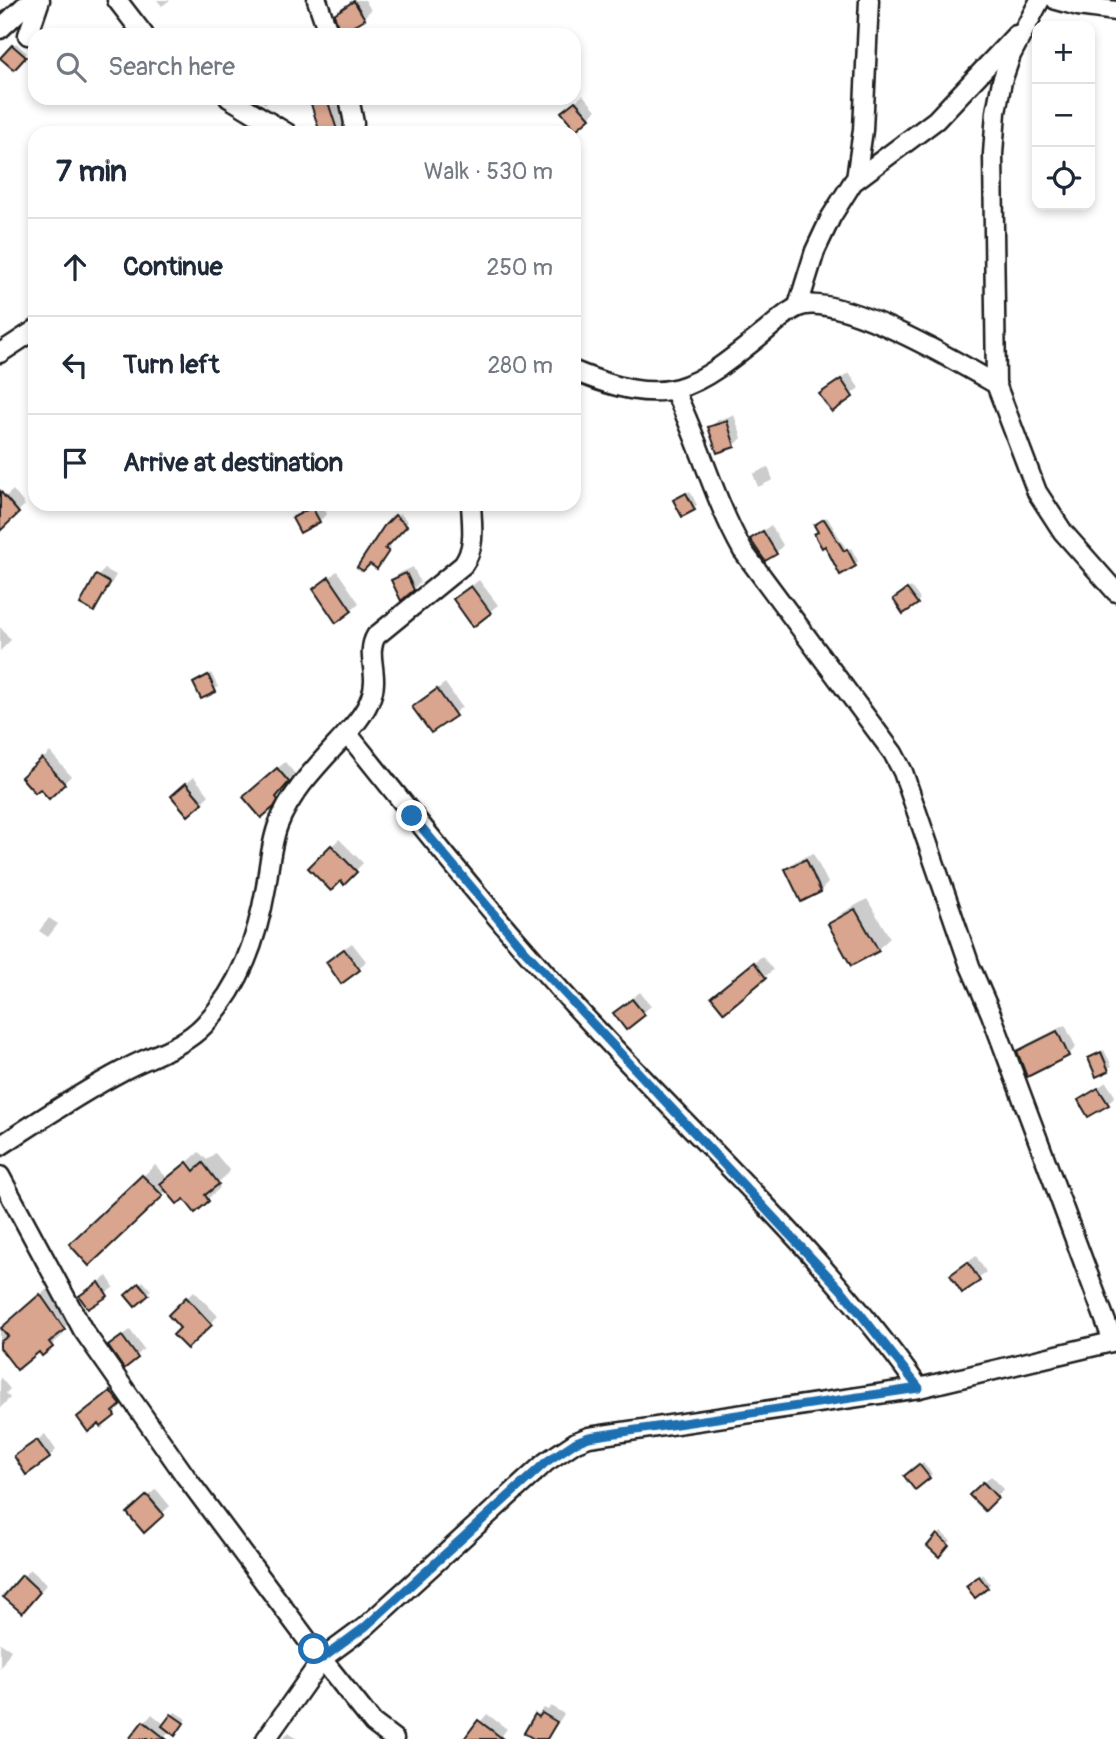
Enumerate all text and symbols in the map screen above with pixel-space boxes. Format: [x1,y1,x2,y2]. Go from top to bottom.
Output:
map controls [1032,21,1095,210]
button: + [1032,21,1095,84]
search box [28,28,581,105]
icon: search [52,48,90,86]
text: Search here [108,51,235,83]
button: − [1032,84,1095,147]
button: locate [1032,147,1095,210]
text: 7 min [56,153,127,190]
text: Walk · 530 m [424,157,553,186]
icon: ahead [56,248,94,286]
text: Continue [123,251,223,283]
text: 250 m [487,253,553,282]
icon: left [56,346,94,384]
text: Turn left [123,349,219,381]
text: 280 m [487,351,553,380]
icon: arrive [56,444,94,482]
text: Arrive at destination [123,447,343,479]
route end [396,800,427,831]
route start [298,1633,329,1664]

